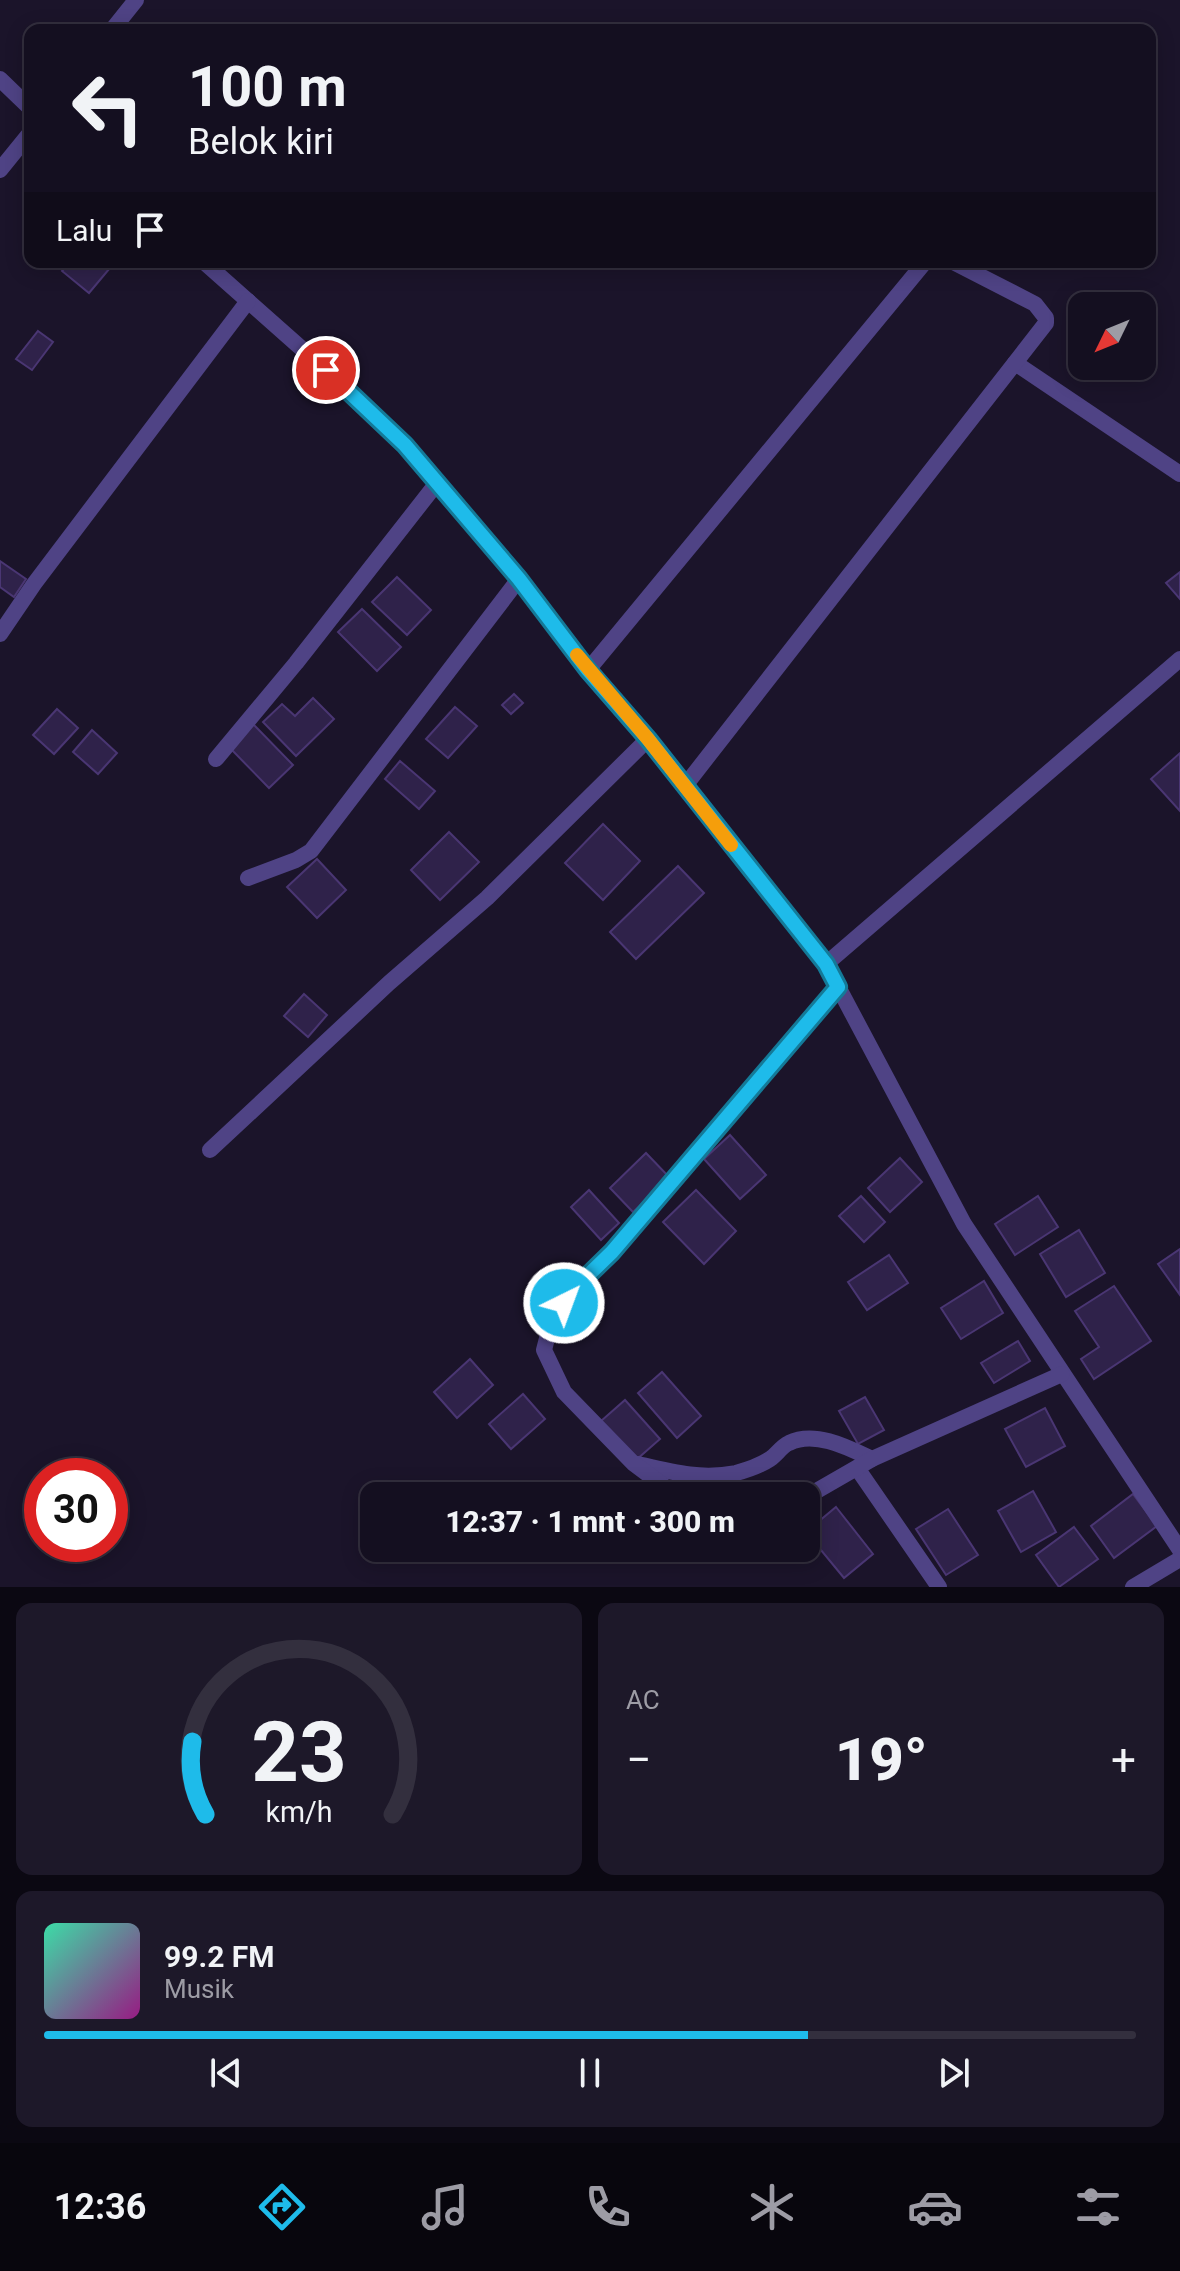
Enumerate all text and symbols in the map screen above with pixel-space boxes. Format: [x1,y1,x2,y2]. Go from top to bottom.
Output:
text: 100 m [188,54,347,120]
icon: left [56,56,160,160]
text: Belok kiri [188,121,334,163]
icon: arrive [128,208,172,252]
text: Lalu [56,213,112,248]
north arrow [1068,292,1156,380]
map controls [1068,292,1156,380]
pin [292,336,360,404]
icon: arrive [304,348,348,392]
position arrow [522,1261,606,1345]
speed limit sign: 30 [24,1458,128,1562]
text: 12:37 · 1 mnt · 300 m [445,1504,735,1539]
text: AC [626,1685,660,1715]
text: 23 [251,1704,347,1801]
text: 19° [835,1724,928,1795]
text: − [626,1734,651,1786]
text: + [1111,1734,1136,1786]
text: km/h [265,1795,333,1829]
text: 99.2 FM [164,1939,275,1974]
text: Musik [164,1974,234,2004]
icon: previous [204,2051,248,2095]
icon: pause [568,2051,612,2095]
icon: next [932,2051,976,2095]
icon: directions [254,2179,310,2235]
icon: music [417,2179,473,2235]
icon: phone [580,2179,636,2235]
icon: climate [744,2179,800,2235]
icon: car [907,2179,963,2235]
icon: filters [1070,2179,1126,2235]
text: 12:36 [54,2186,146,2228]

